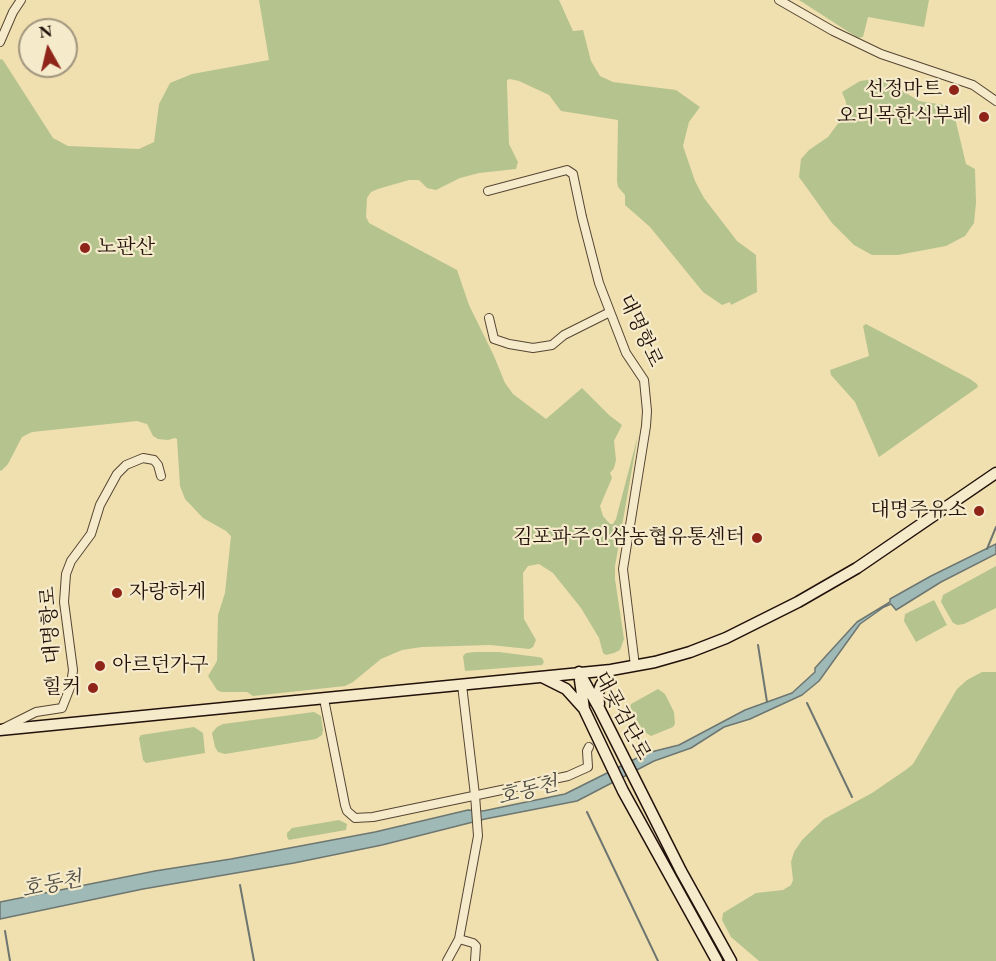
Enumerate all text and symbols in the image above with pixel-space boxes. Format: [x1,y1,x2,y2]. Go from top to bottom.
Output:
north arrow [18,18,78,78]
text: N [38,20,54,43]
place label: 선정마트 [865,78,942,102]
marker: 선정마트 [947,83,961,97]
place label: 오리목한식부페 [837,105,972,129]
marker: 오리목한식부페 [977,110,991,124]
place label: 노판산 [97,236,155,260]
marker: 노판산 [78,241,92,255]
street label: 대명항로 [613,291,667,371]
place label: 대명주유소 [870,499,967,523]
marker: 대명주유소 [972,504,986,518]
place label: 김포파주인삼농협유통센터 [513,526,745,550]
marker: 김포파주인삼농협유통센터 [750,531,764,545]
place label: 자랑하게 [129,581,206,605]
street label: 대명항로 [36,586,66,664]
marker: 자랑하게 [110,586,124,600]
place label: 아르던가구 [112,654,209,678]
marker: 아르던가구 [93,659,107,673]
street label: 대곶검단로 [589,668,655,764]
place label: 힐커 [42,676,81,700]
marker: 힐커 [86,681,100,695]
water label: 호동천 [495,771,561,811]
water label: 호동천 [20,867,84,903]

